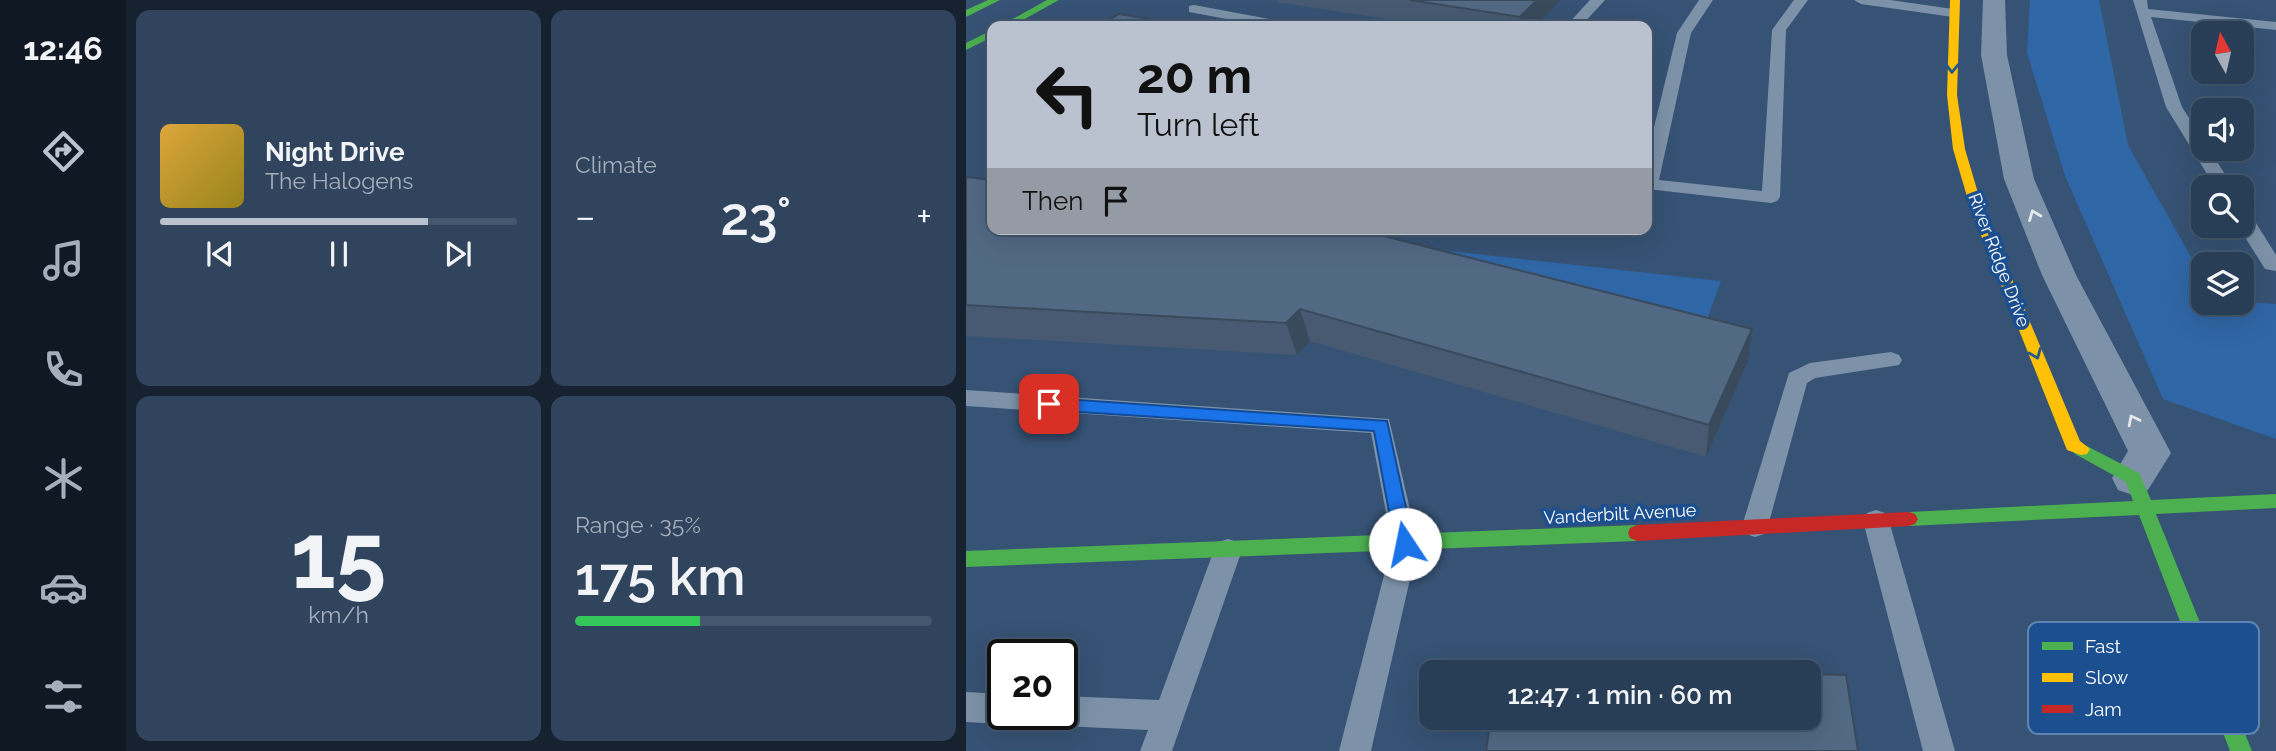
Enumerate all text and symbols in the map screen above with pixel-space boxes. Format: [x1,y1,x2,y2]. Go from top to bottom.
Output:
north arrow [2191,21,2254,84]
map controls [2191,21,2254,315]
text: 12:46 [23,30,103,67]
text: 20 m [1137,47,1252,104]
icon: left [1022,49,1113,140]
one-way arrow [1944,63,1960,74]
button: sound [2191,98,2254,161]
text: Turn left [1137,106,1259,143]
icon: directions [39,127,88,176]
text: Night Drive [265,137,404,167]
text: Climate [575,151,657,178]
text: The Halogens [265,167,413,194]
button: search [2191,175,2254,238]
icon: arrive [1097,182,1135,220]
text: 23° [721,186,791,247]
text: Then [1022,186,1083,216]
street label: River Ridge Drive [1964,190,2035,330]
text: − [575,194,595,239]
text: + [916,194,932,239]
one-way arrow [2028,209,2042,222]
icon: previous [201,235,239,273]
icon: pause [320,235,358,273]
icon: next [439,235,477,273]
icon: music [39,236,88,285]
button: layers [2191,252,2254,315]
icon: phone [39,345,88,394]
one-way arrow [2028,347,2042,360]
pin [1019,374,1079,434]
icon: arrive [1030,385,1068,423]
one-way arrow [2127,414,2141,427]
icon: climate [39,454,88,503]
street label: Vanderbilt Avenue [1543,499,1697,528]
text: 15 [291,502,386,609]
position arrow [1368,507,1442,581]
text: Range · 35% [575,511,701,538]
text: 175 km [575,546,745,607]
icon: car [39,563,88,612]
text: km/h [308,601,369,628]
legend [2028,622,2259,734]
text: Fast [2085,635,2121,657]
speed limit sign: 20 [987,639,1078,730]
text: Slow [2085,666,2129,688]
icon: filters [39,672,88,721]
text: 12:47 · 1 min · 60 m [1508,680,1732,710]
text: Jam [2085,698,2122,720]

